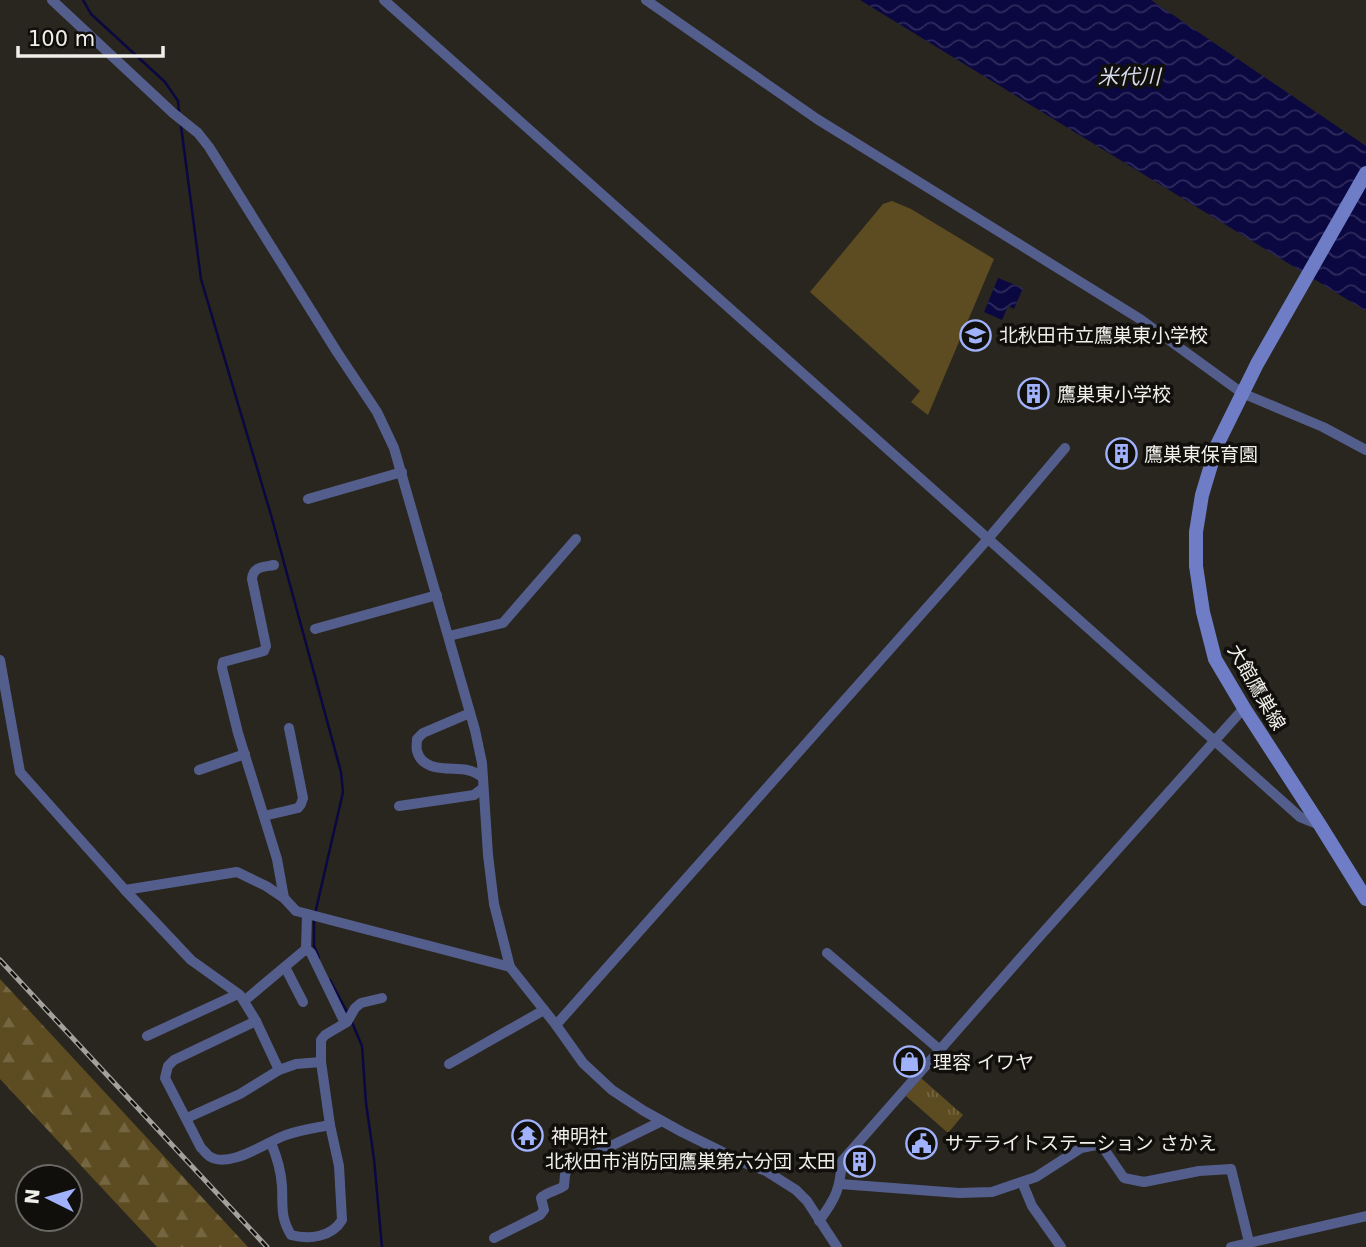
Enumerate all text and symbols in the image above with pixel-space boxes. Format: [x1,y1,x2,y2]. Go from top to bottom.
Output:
scale bar [18,14,163,58]
text: 100 m [28,27,95,51]
water label: 米代川 [1098,65,1162,89]
school or university icon: 北秋田市立鷹巣東小学校 [959,318,993,352]
place label: 北秋田市立鷹巣東小学校 [999,324,1208,346]
building icon: 鷹巣東小学校 [1017,377,1051,411]
place label: 鷹巣東小学校 [1057,383,1171,405]
building icon: 鷹巣東保育園 [1104,437,1138,471]
place label: 鷹巣東保育園 [1144,443,1258,465]
street label: 大館鷹巣線 [1224,640,1290,734]
shop icon: 理容 イワヤ [893,1045,927,1079]
place label: 理容 イワヤ [933,1051,1034,1073]
temple icon: 神明社 [511,1119,545,1153]
place label: 神明社 [551,1125,608,1147]
public building icon: サテライトステーション さかえ [905,1126,939,1160]
place label: サテライトステーション さかえ [945,1132,1217,1154]
building icon: 北秋田市消防団鷹巣第六分団 太田 [842,1144,876,1178]
place label: 北秋田市消防団鷹巣第六分団 太田 [545,1150,836,1172]
north arrow [14,1163,84,1233]
text: N [20,1188,44,1205]

